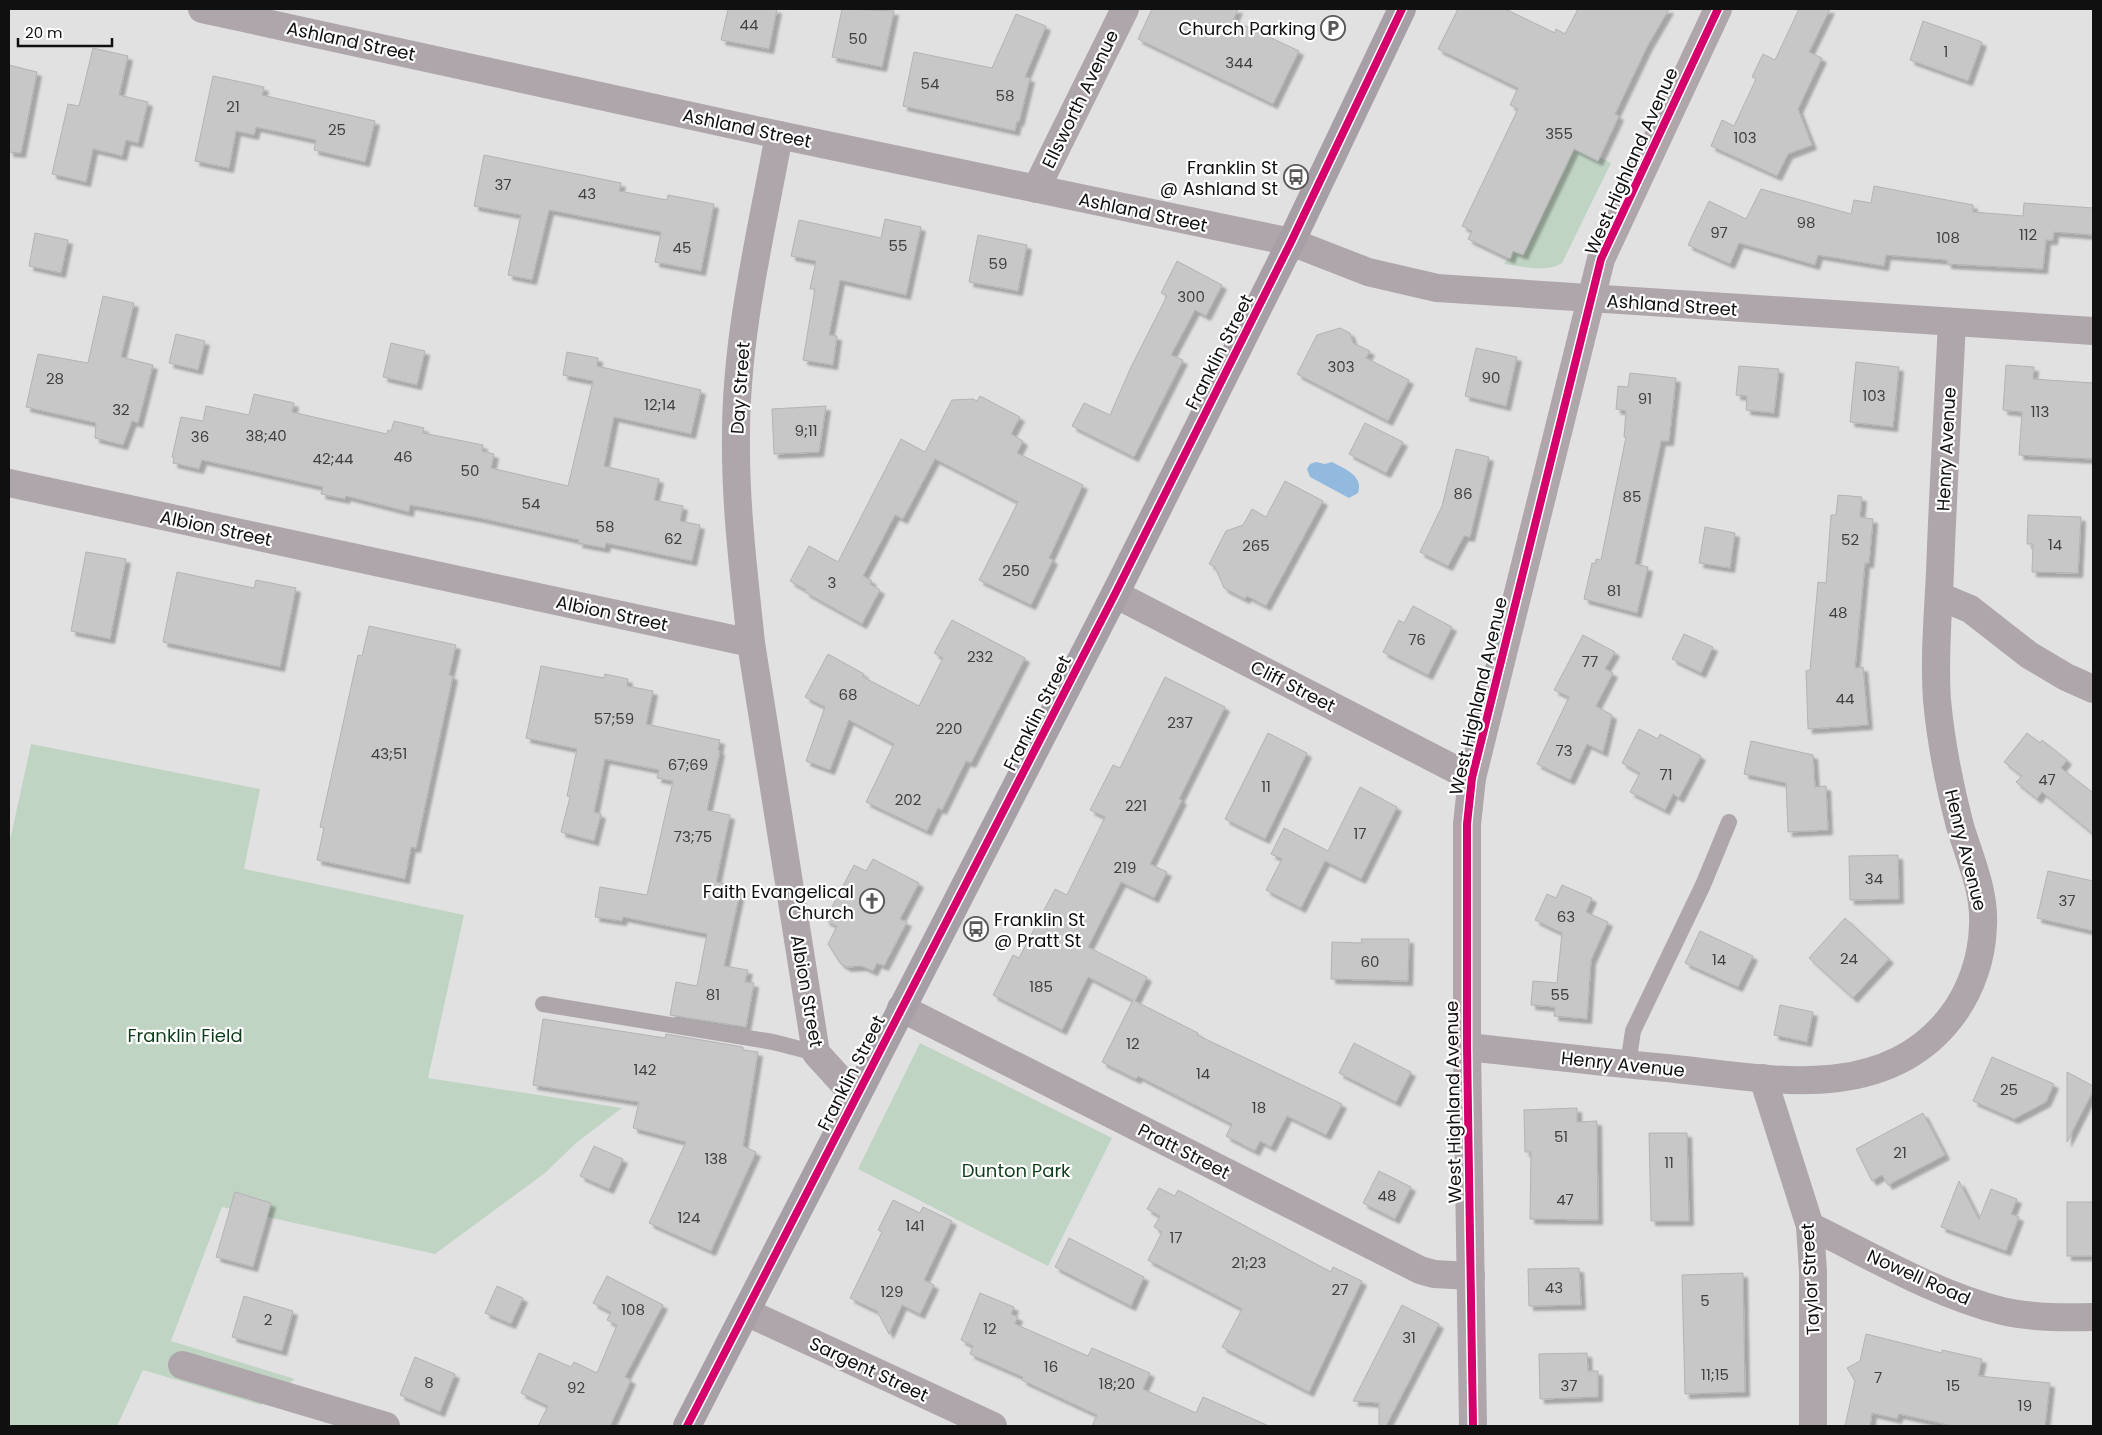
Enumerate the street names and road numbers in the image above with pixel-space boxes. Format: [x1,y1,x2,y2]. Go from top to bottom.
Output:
street label: Ashland Street [284,15,418,67]
street label: Ellsworth Avenue [1036,26,1124,172]
street label: West Highland Avenue [1578,63,1684,259]
street label: Ashland Street [680,102,814,154]
street label: Ashland Street [1076,186,1210,238]
street label: Ashland Street [1606,288,1738,322]
street label: Franklin Street [1179,290,1259,414]
street label: Day Street [724,341,756,435]
street label: Henry Avenue [1930,386,1962,512]
street label: Albion Street [158,504,274,552]
street label: Albion Street [554,589,670,637]
street label: West Highland Avenue [1443,594,1513,798]
street label: Franklin Street [997,651,1077,775]
street label: Cliff Street [1246,654,1340,718]
street label: Henry Avenue [1939,787,1993,913]
street label: Albion Street [785,933,829,1049]
street label: West Highland Avenue [1439,1000,1467,1204]
street label: Franklin Street [811,1011,891,1135]
street label: Henry Avenue [1560,1045,1686,1083]
street label: Pratt Street [1134,1117,1234,1185]
street label: Taylor Street [1795,1222,1825,1336]
street label: Nowell Road [1863,1243,1975,1311]
street label: Sargent Street [806,1331,932,1407]

